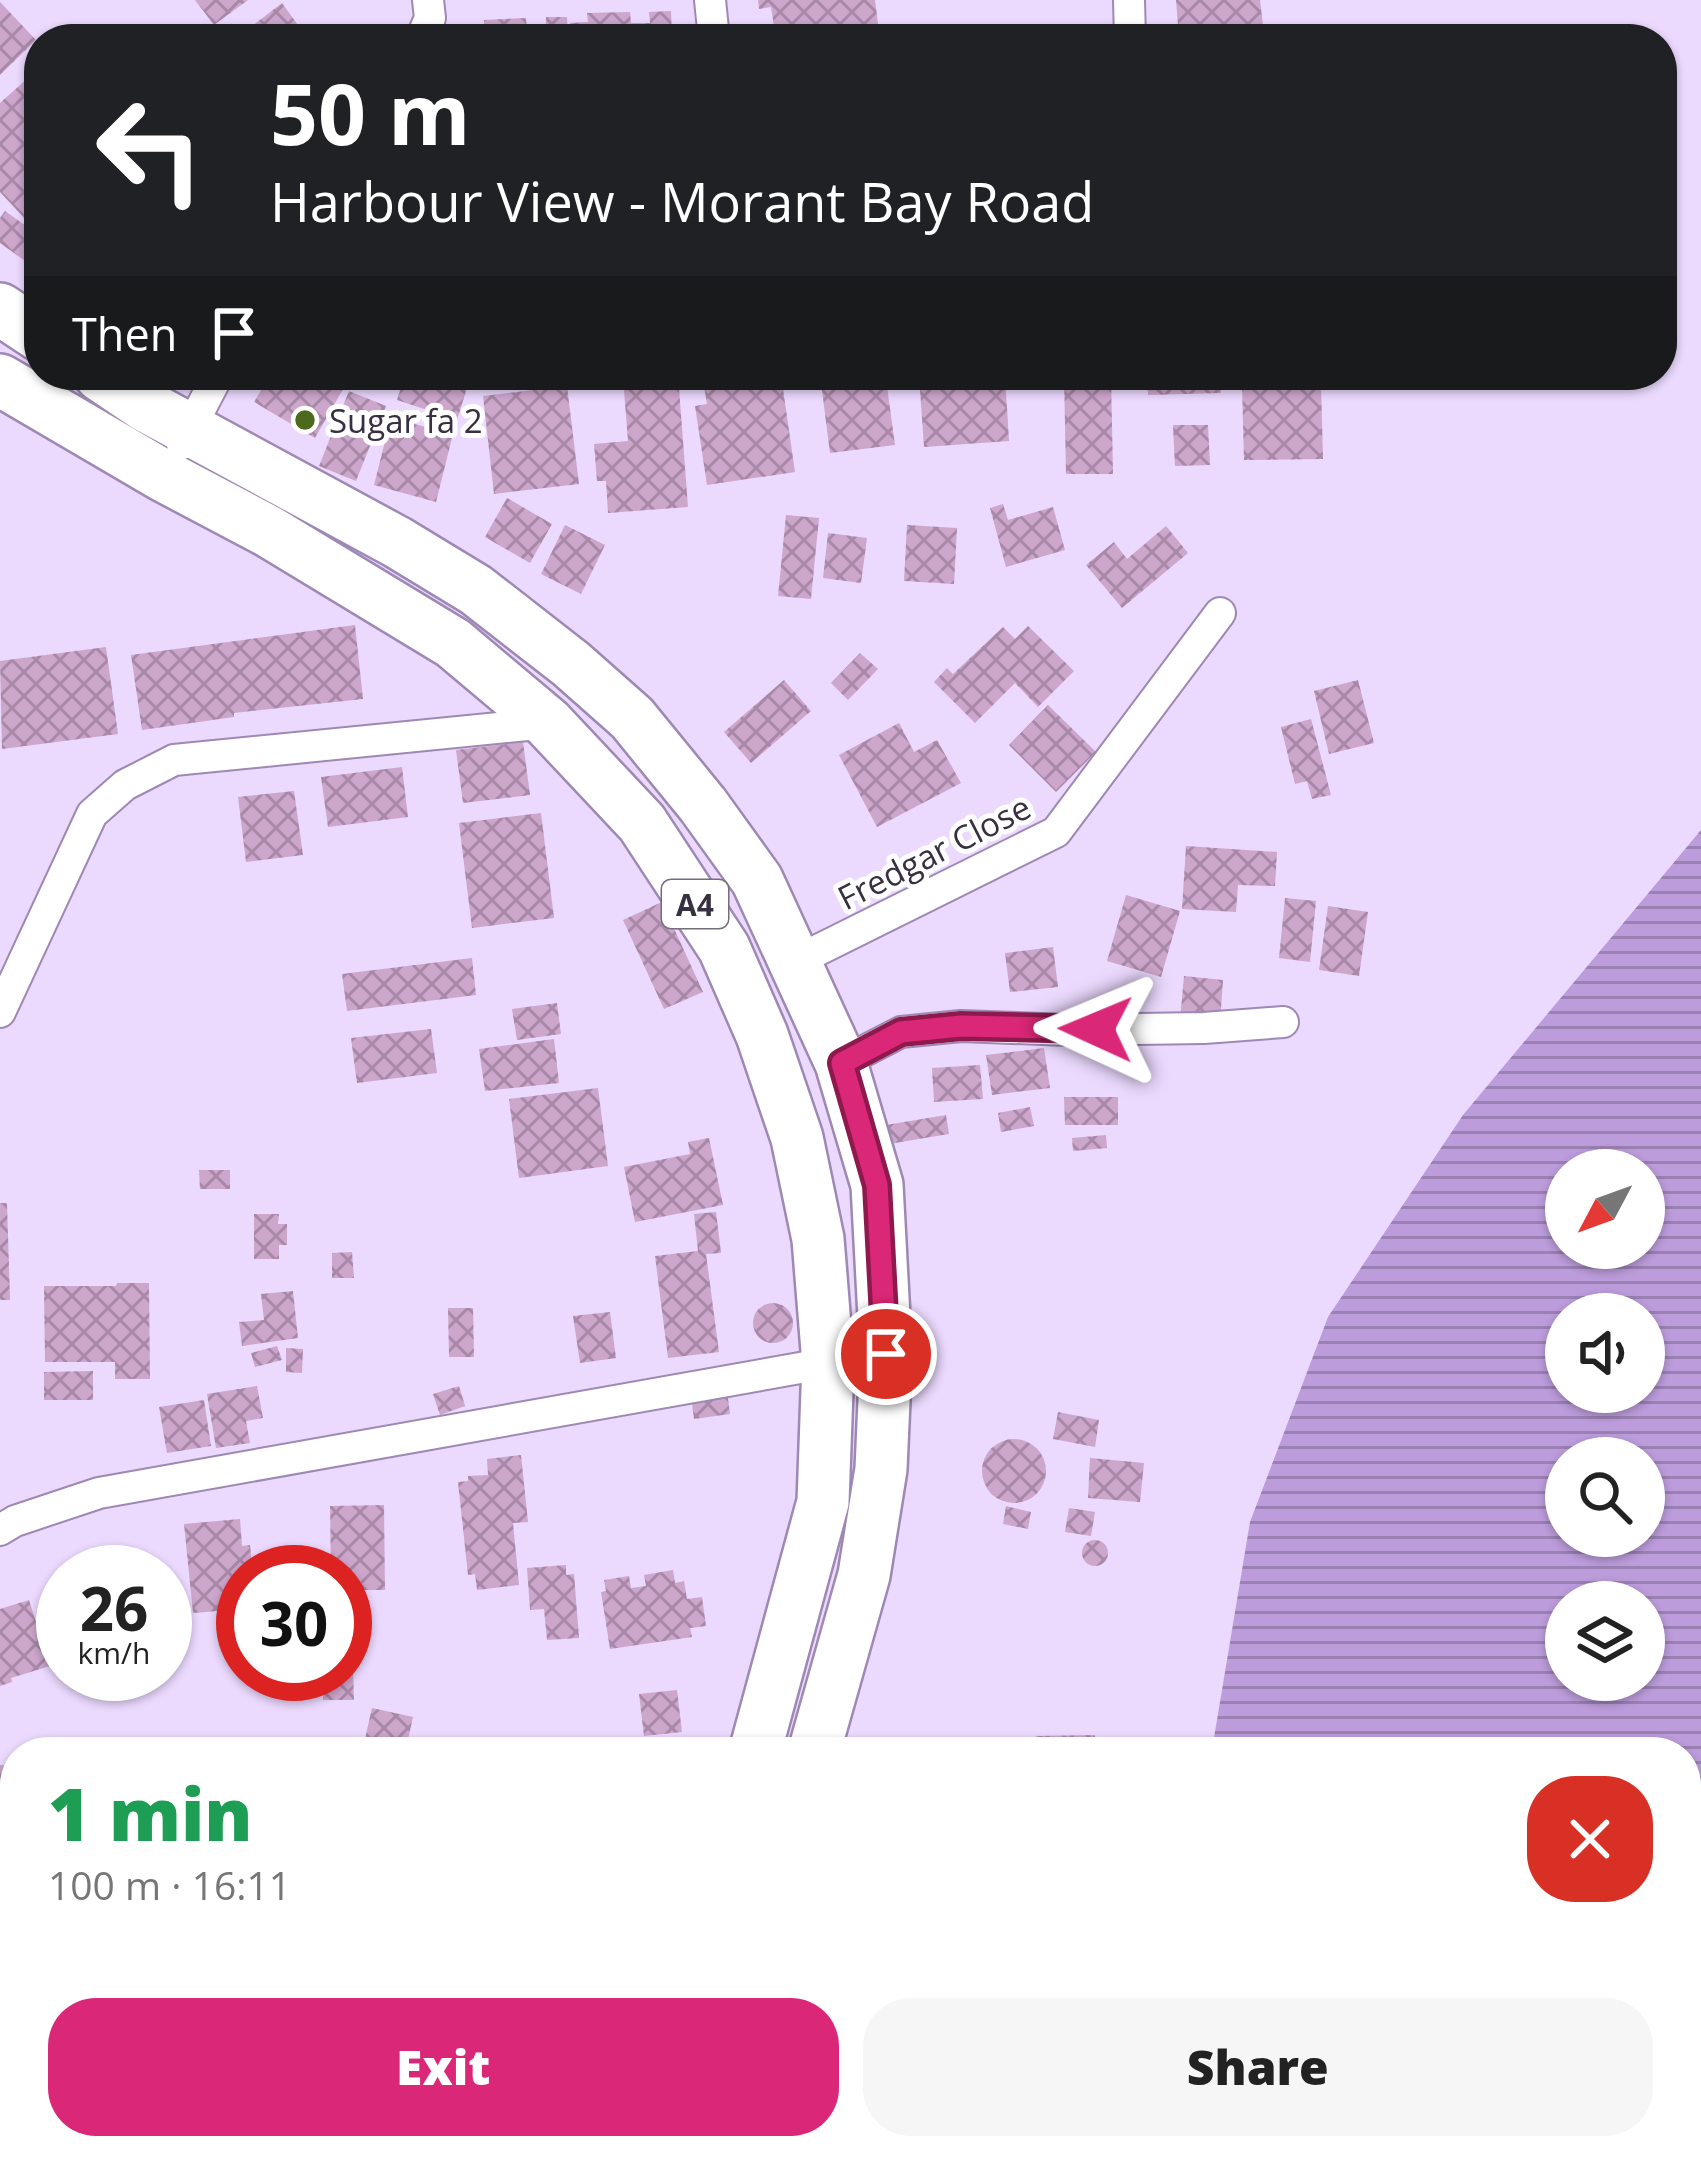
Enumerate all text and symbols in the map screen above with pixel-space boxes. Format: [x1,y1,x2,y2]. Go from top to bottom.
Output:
text: 50 m [270,55,470,170]
icon: left [72,72,228,228]
text: Harbour View - Morant Bay Road [270,164,1094,238]
icon: arrive [201,300,267,366]
text: Then [72,303,177,364]
place label: Sugar fa 2 [329,398,483,443]
marker: Sugar fa 2 [292,407,318,433]
street label: Fredgar Close [830,784,1038,920]
road number: A4 [662,880,728,928]
position arrow [1033,966,1159,1092]
north arrow [1545,1149,1665,1269]
map controls [1545,1149,1665,1701]
button: sound [1545,1293,1665,1413]
pin [835,1303,937,1405]
icon: arrive [853,1321,919,1387]
button: search [1545,1437,1665,1557]
speed limit sign: 30 [216,1545,372,1701]
text: 26 [80,1567,148,1649]
button: layers [1545,1581,1665,1701]
text: km/h [78,1632,150,1673]
text: 1 min [48,1764,253,1862]
button: close [1527,1776,1653,1902]
text: 100 m · 16:11 [48,1858,291,1911]
button: Exit [48,1998,839,2136]
button: Share [863,1998,1653,2136]

